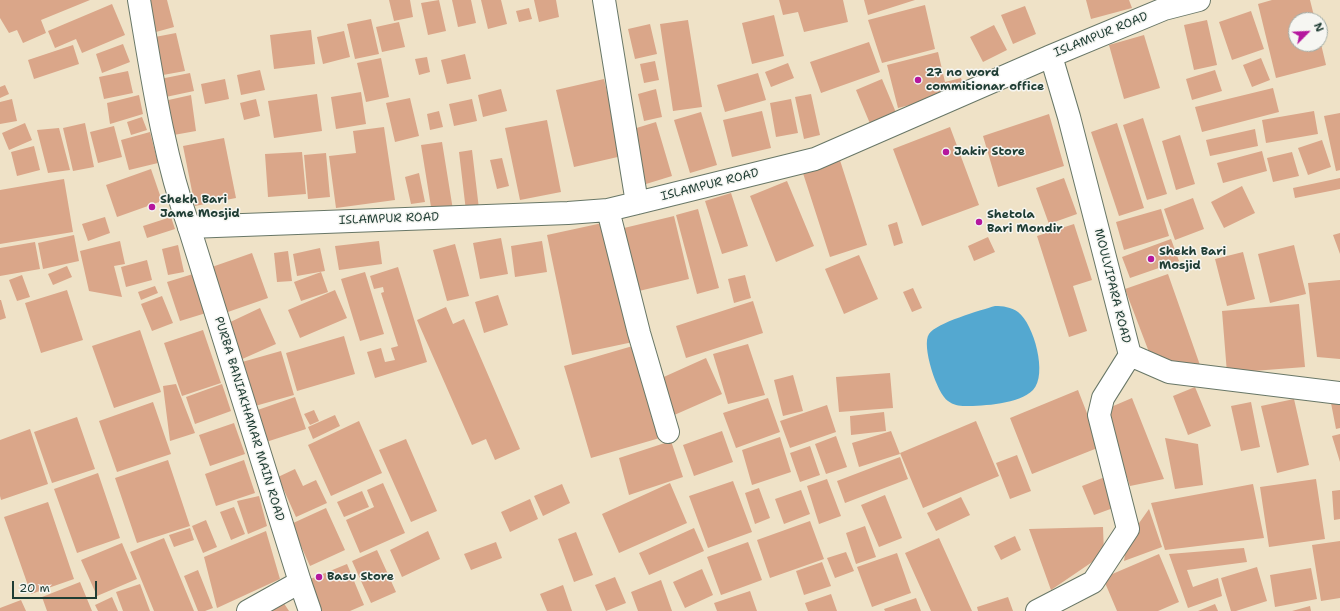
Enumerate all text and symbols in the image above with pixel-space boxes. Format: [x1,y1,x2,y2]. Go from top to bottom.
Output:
street label: ISLAMPUR ROAD [1052,10,1150,60]
north arrow [1288,12,1328,52]
text: N [1310,20,1327,34]
place label: 27 no word commitionar office [926,66,1044,94]
marker: 27 no word commitionar office [913,75,923,85]
place label: Jakir Store [954,145,1025,159]
marker: Jakir Store [941,147,951,157]
street label: ISLAMPUR ROAD [660,166,760,204]
place label: Shekh Bari Jame Mosjid [160,193,240,221]
marker: Shekh Bari Jame Mosjid [147,202,157,212]
place label: Shetola Bari Mondir [987,208,1063,236]
street label: ISLAMPUR ROAD [339,210,439,228]
marker: Shetola Bari Mondir [974,217,984,227]
street label: MOULVIPARA ROAD [1091,227,1133,345]
place label: Shekh Bari Mosjid [1159,245,1226,273]
marker: Shekh Bari Mosjid [1146,254,1156,264]
street label: PURBA BANIAKHAMAR MAIN ROAD [211,315,287,523]
place label: Basu Store [327,570,394,584]
marker: Basu Store [314,572,324,582]
scale bar [14,573,99,599]
text: 20 m [19,580,50,596]

